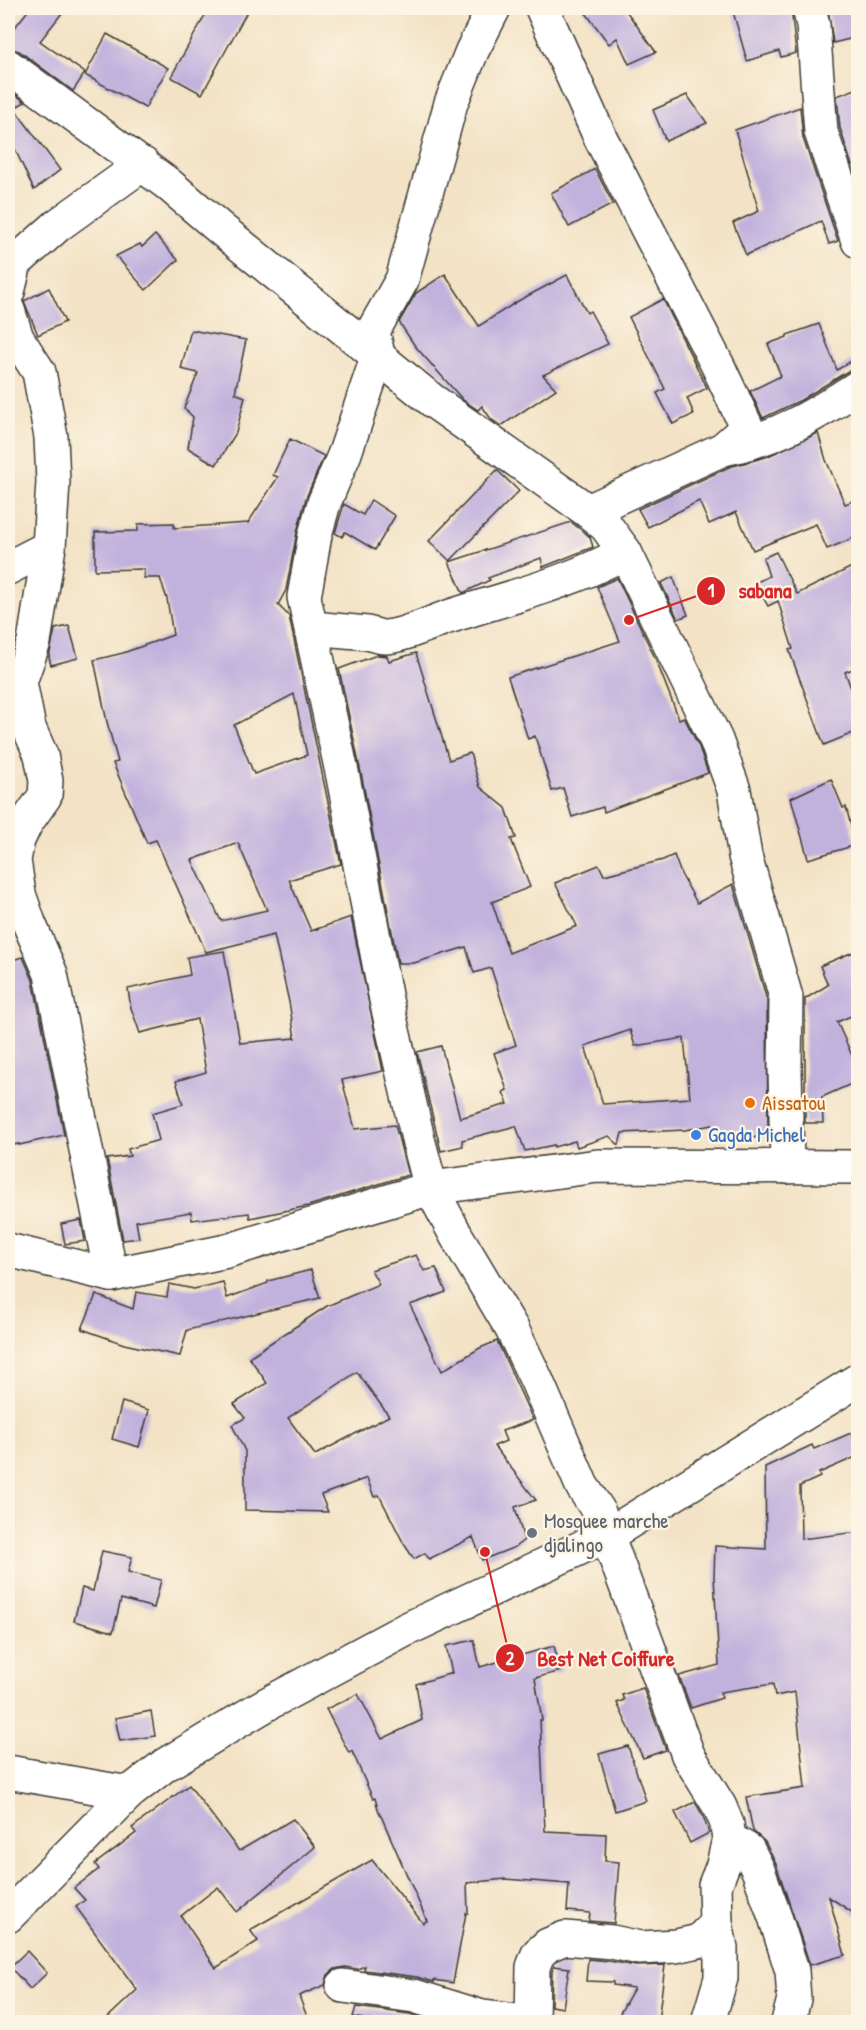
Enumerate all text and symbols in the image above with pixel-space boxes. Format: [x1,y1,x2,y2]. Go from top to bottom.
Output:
callout: sabana [696,571,804,611]
text: sabana [738,575,792,605]
text: 1 [708,578,715,603]
place label: Aissatou [762,1088,826,1117]
marker: Aissatou [743,1096,757,1110]
place label: Gagda Michel [708,1120,805,1149]
marker: Gagda Michel [689,1128,703,1142]
place label: Mosquee marche djalingo [544,1506,669,1559]
marker: Mosquee marche djalingo [525,1526,539,1540]
callout: Best Net Coiffure [495,1638,687,1678]
text: Best Net Coiffure [537,1643,675,1673]
text: 2 [506,1646,515,1671]

